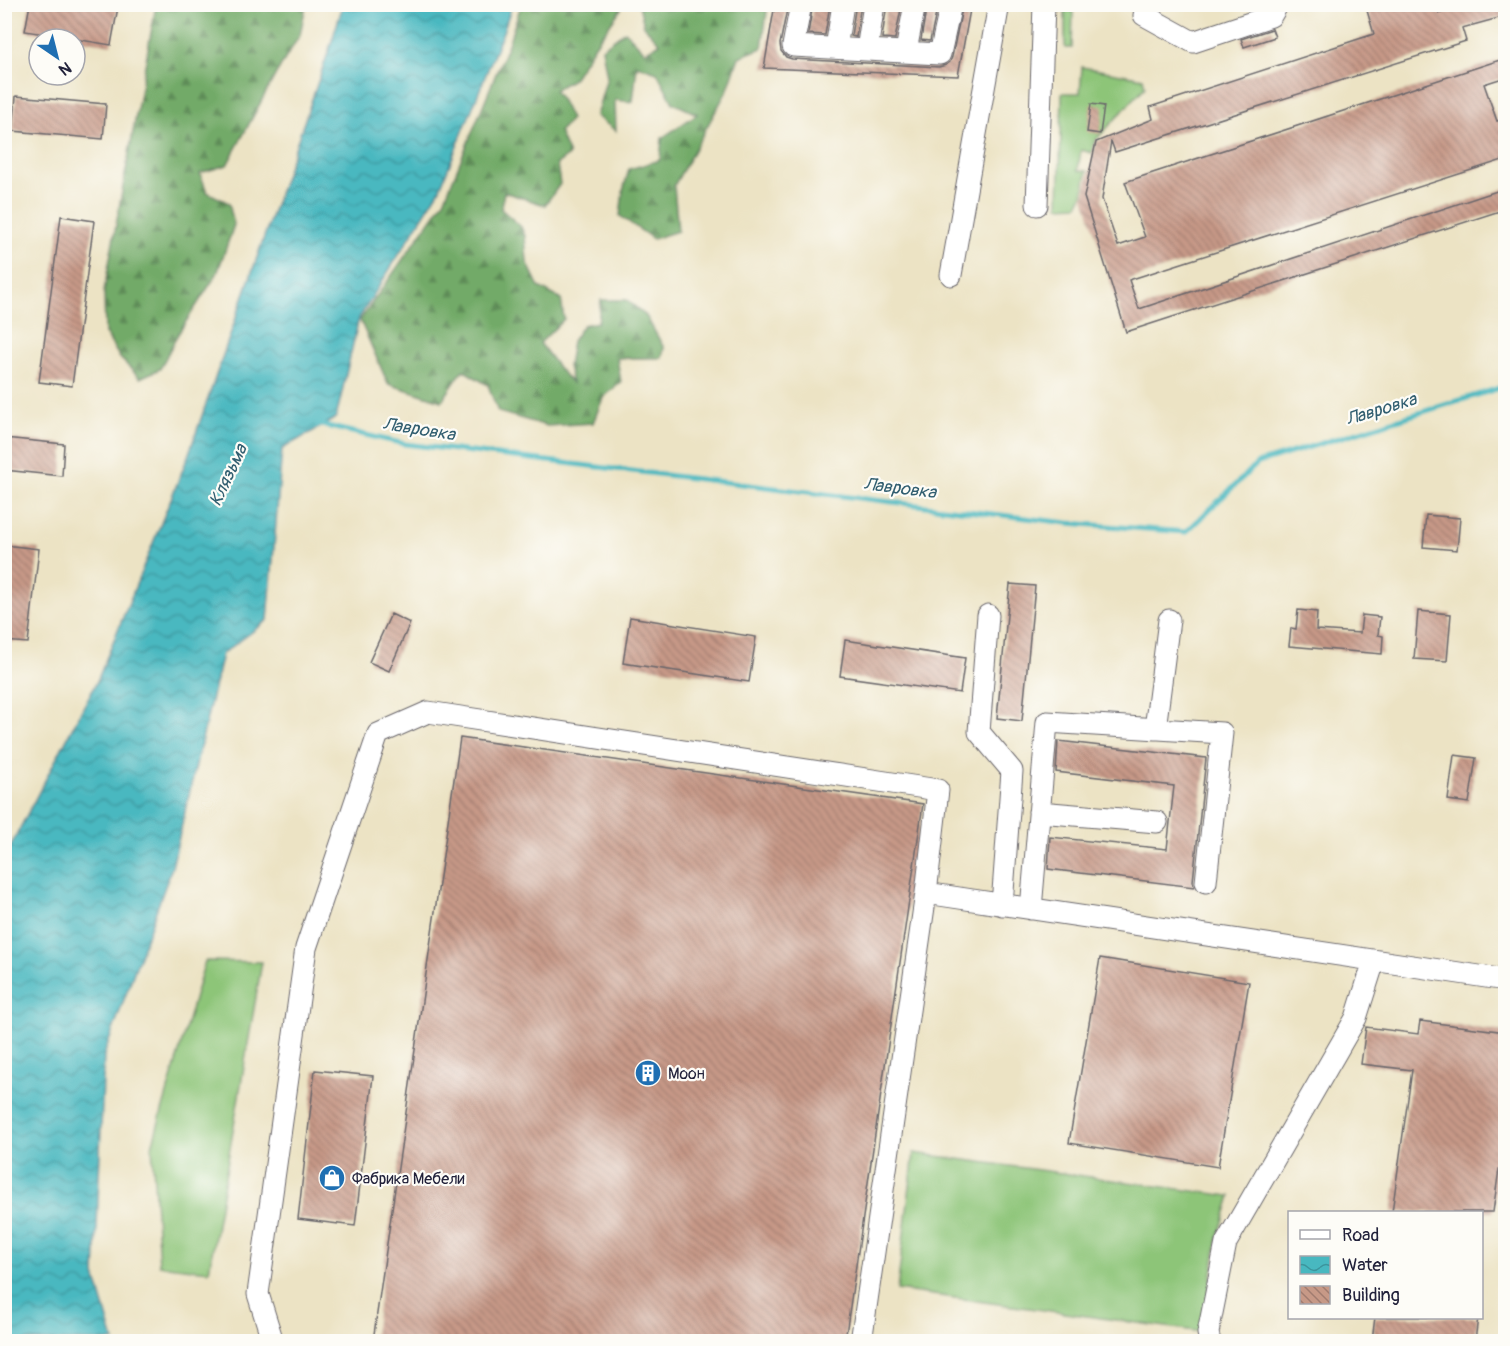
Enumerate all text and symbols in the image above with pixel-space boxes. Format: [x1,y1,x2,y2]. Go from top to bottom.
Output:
north arrow [27,27,87,87]
text: N [55,57,75,80]
water label: Лавровка [1343,387,1421,431]
water label: Лавровка [381,412,458,447]
water label: Клязьма [204,439,253,510]
water label: Лавровка [862,473,939,505]
building icon: Моон [633,1058,663,1088]
place label: Моон [668,1064,705,1084]
shop icon: Фабрика Мебели [317,1163,347,1193]
place label: Фабрика Мебели [352,1169,465,1189]
legend [1288,1211,1483,1319]
text: Road [1342,1224,1379,1247]
text: Water [1342,1254,1388,1277]
text: Building [1342,1284,1400,1307]

